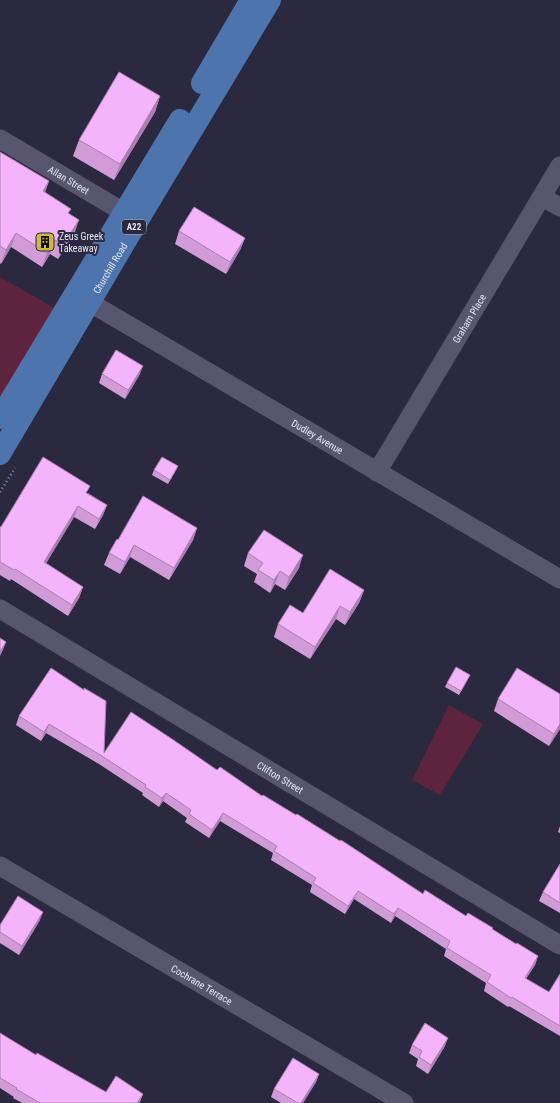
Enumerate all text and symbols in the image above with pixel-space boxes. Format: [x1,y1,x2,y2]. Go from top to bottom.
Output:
street label: Allan Street [46,163,91,196]
road number: A22 [122,220,146,234]
building icon: Zeus Greek Takeaway [34,231,56,253]
place label: Zeus Greek Takeaway [59,231,104,254]
street label: Churchill Road [90,241,129,295]
street label: Graham Place [450,292,488,345]
street label: Dudley Avenue [290,417,345,456]
street label: Clifton Street [255,759,306,795]
street label: Cochrane Terrace [169,962,235,1007]

